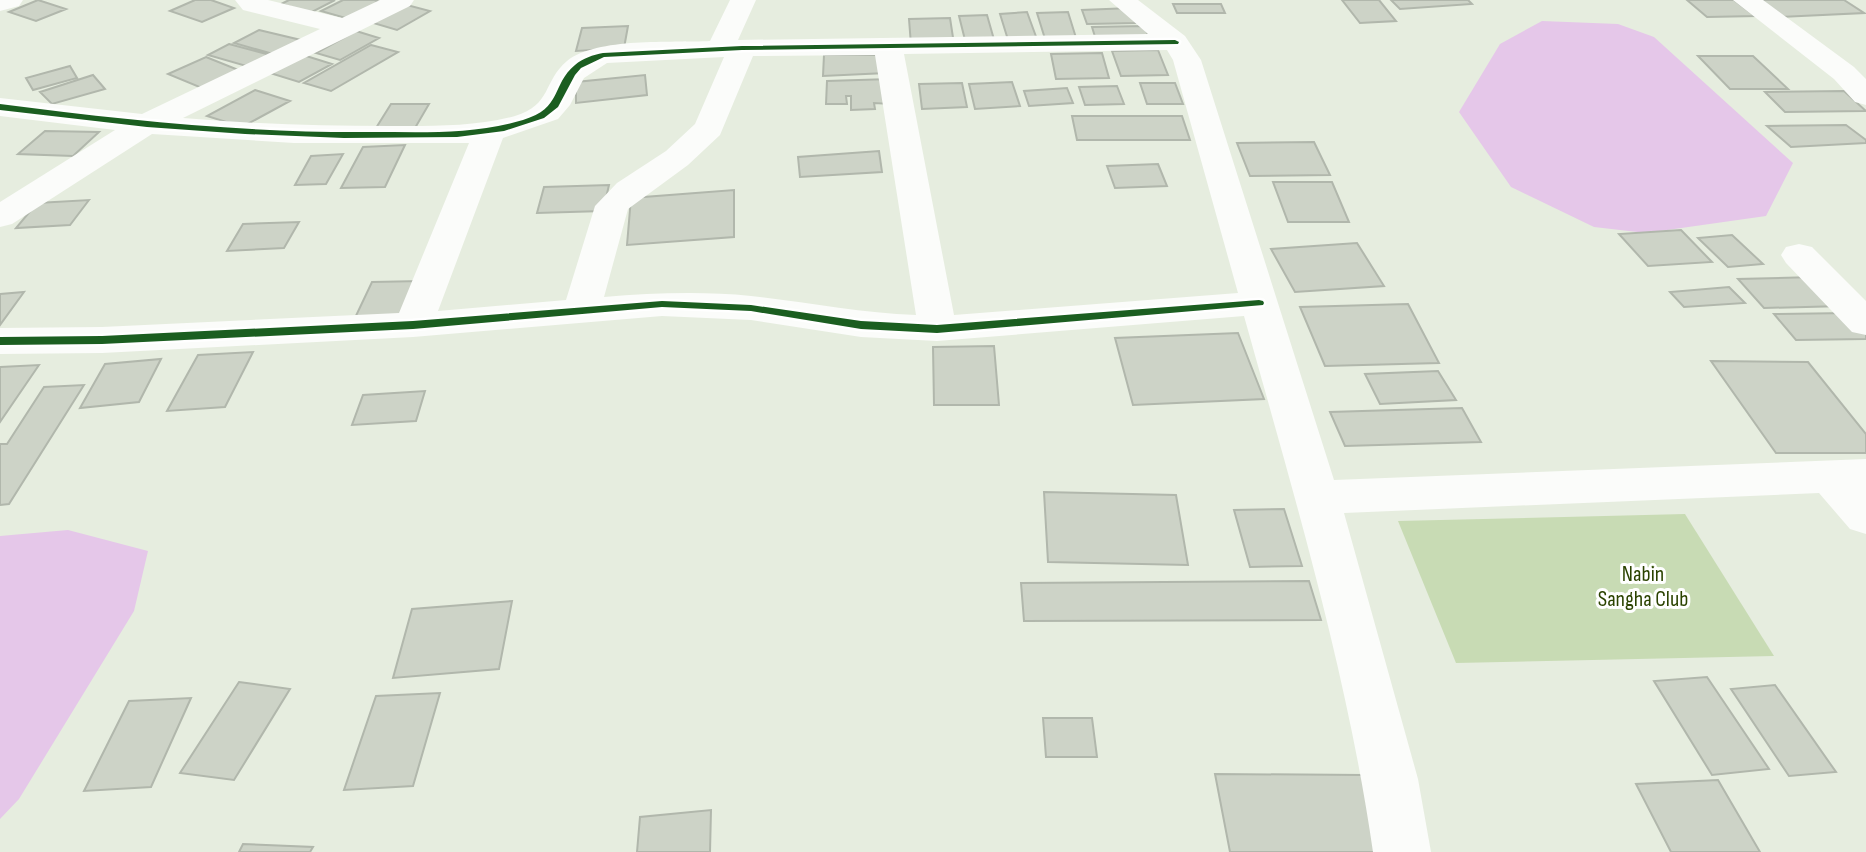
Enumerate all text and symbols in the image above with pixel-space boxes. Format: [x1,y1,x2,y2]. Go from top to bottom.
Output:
park label: Nabin Sangha Club [1598,561,1688,613]

